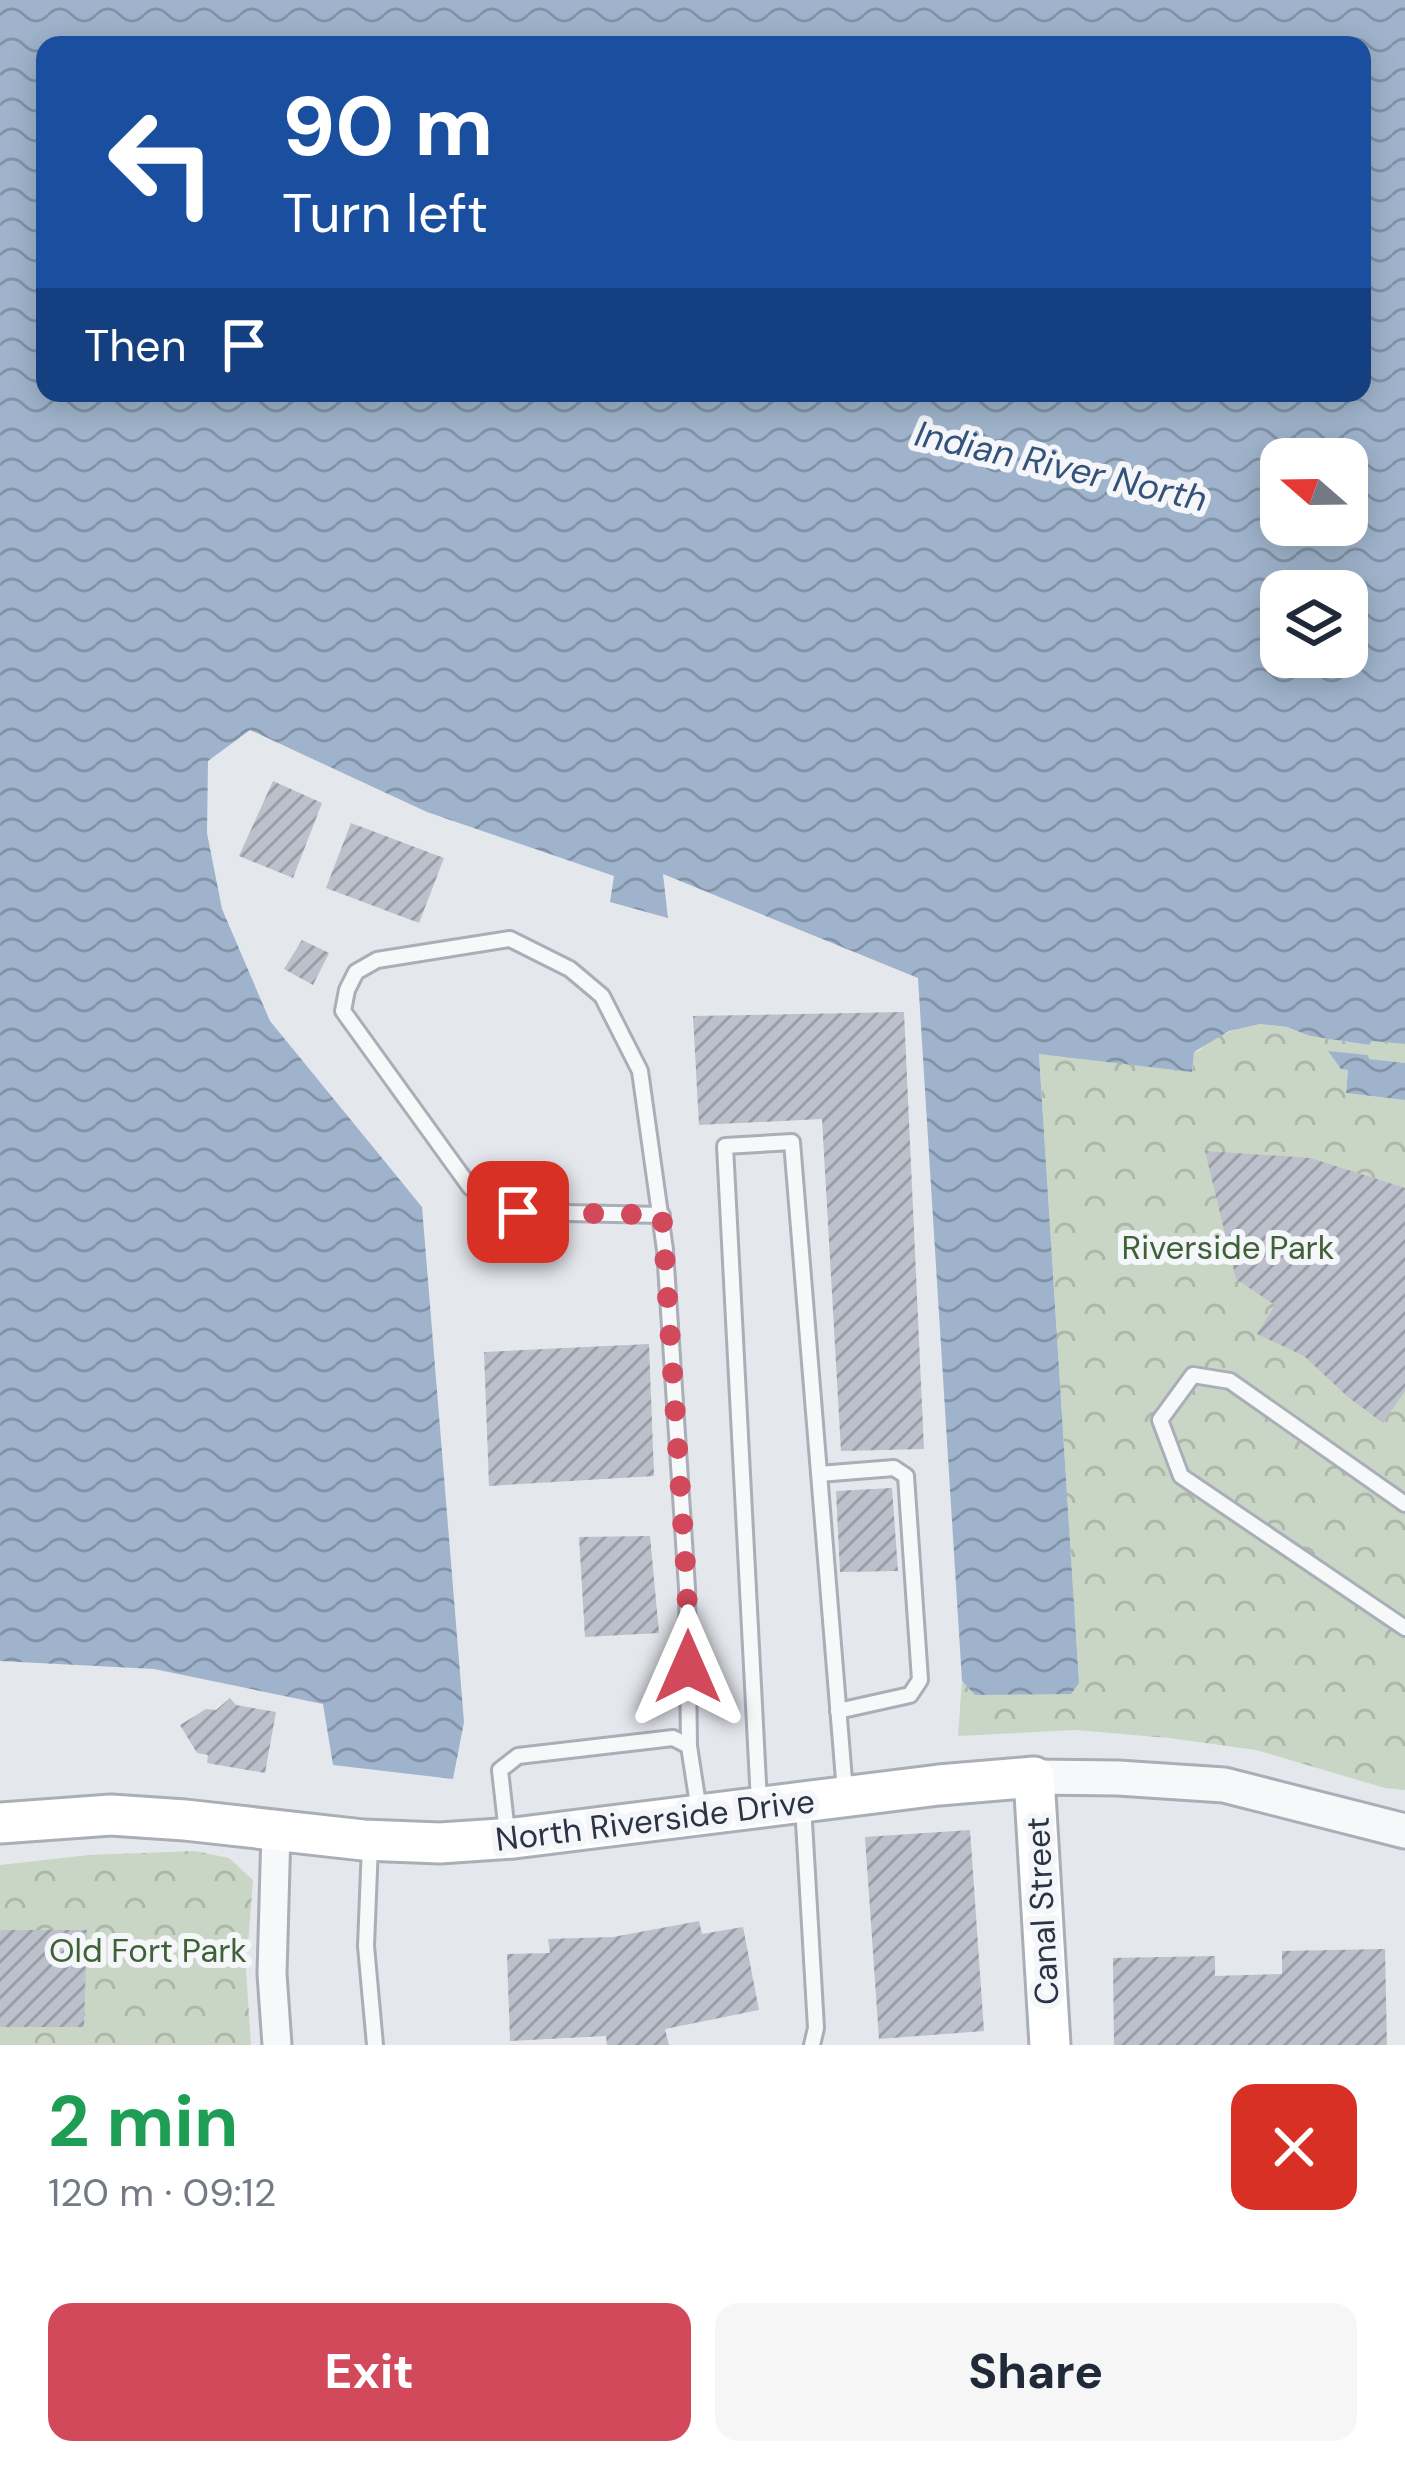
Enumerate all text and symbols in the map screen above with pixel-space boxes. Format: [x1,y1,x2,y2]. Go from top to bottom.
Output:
text: 90 m [282,72,493,181]
icon: left [84,84,240,240]
text: Turn left [282,178,488,249]
icon: arrive [211,312,277,378]
text: Then [84,316,187,375]
water label: Indian River North [910,410,1212,522]
north arrow [1260,438,1368,546]
map controls [1260,438,1368,678]
button: layers [1260,570,1368,678]
pin [467,1161,569,1263]
icon: arrive [485,1179,551,1245]
park label: Riverside Park [1122,1226,1335,1269]
position arrow [625,1604,751,1730]
street label: North Riverside Drive [493,1779,817,1861]
street label: Canal Street [1016,1816,1068,2006]
park label: Old Fort Park [49,1929,247,1972]
text: 2 min [48,2075,238,2168]
button: close [1231,2084,1357,2210]
text: 120 m · 09:12 [48,2167,276,2218]
button: Exit [48,2303,691,2441]
button: Share [715,2303,1357,2441]

